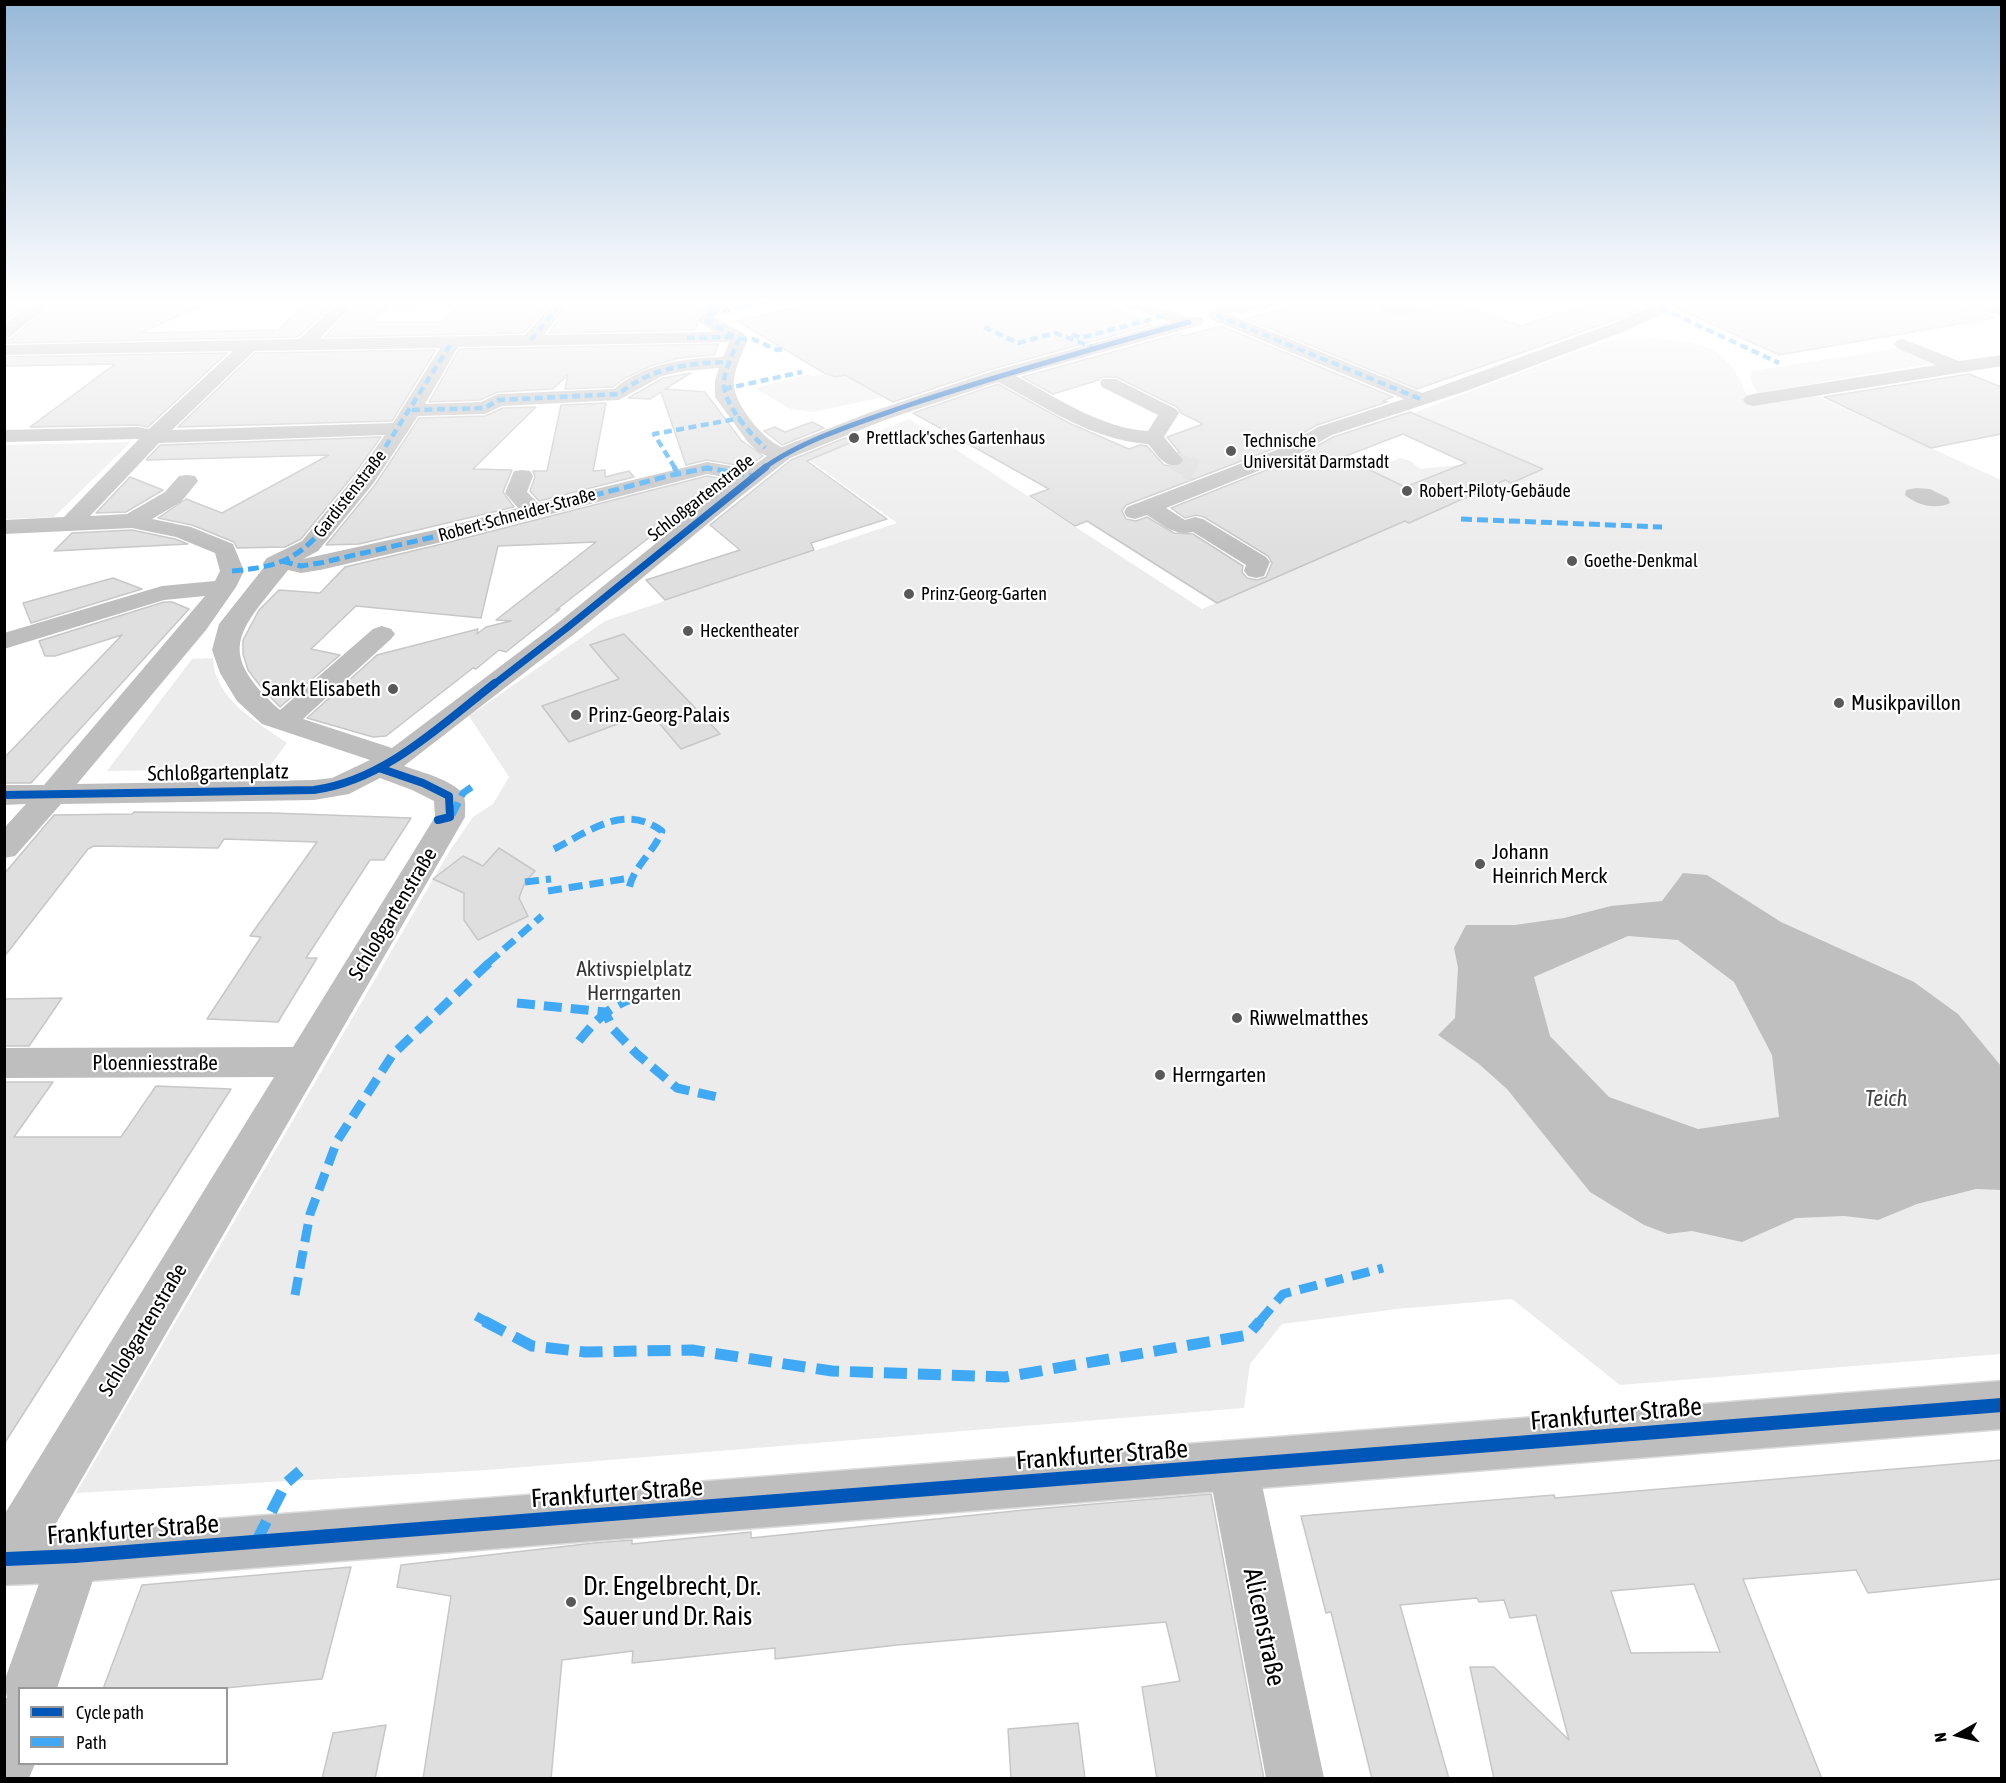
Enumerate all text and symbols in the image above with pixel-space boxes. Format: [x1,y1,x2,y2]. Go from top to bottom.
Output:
place label: Prettlack'sches Gartenhaus [866,427,1045,449]
place label: Technische Universität Darmstadt [1243,430,1389,472]
marker: Prettlack'sches Gartenhaus [847,431,861,445]
marker: Technische Universität Darmstadt [1224,444,1238,458]
street label: Gardistenstraße [309,446,391,542]
street label: Schloßgartenstraße [644,450,758,546]
place label: Robert-Piloty-Gebäude [1419,480,1571,502]
street label: Robert-Schneider-Straße [436,484,598,546]
marker: Robert-Piloty-Gebäude [1400,484,1414,498]
place label: Goethe-Denkmal [1584,550,1698,572]
marker: Goethe-Denkmal [1565,554,1579,568]
place label: Prinz-Georg-Garten [921,583,1047,605]
marker: Prinz-Georg-Garten [902,587,916,601]
place label: Heckentheater [700,620,799,642]
marker: Heckentheater [681,624,695,638]
place label: Sankt Elisabeth [262,676,381,702]
marker: Sankt Elisabeth [386,682,400,696]
place label: Musikpavillon [1851,690,1961,716]
marker: Musikpavillon [1832,696,1846,710]
place label: Prinz-Georg-Palais [588,702,730,728]
marker: Prinz-Georg-Palais [569,708,583,722]
street label: Schloßgartenplatz [147,759,289,787]
place label: Johann Heinrich Merck [1492,839,1607,889]
street label: Schloßgartenstraße [344,843,442,985]
marker: Johann Heinrich Merck [1473,857,1487,871]
park label: Aktivspielplatz Herrngarten [576,956,692,1006]
place label: Riwwelmatthes [1249,1005,1368,1031]
marker: Riwwelmatthes [1230,1011,1244,1025]
street label: Ploenniesstraße [92,1050,218,1076]
place label: Herrngarten [1172,1062,1266,1088]
marker: Herrngarten [1153,1068,1167,1082]
water label: Teich [1865,1086,1907,1112]
street label: Schloßgartenstraße [94,1259,192,1401]
street label: Frankfurter Straße [1529,1391,1703,1437]
street label: Frankfurter Straße [1015,1433,1189,1477]
street label: Frankfurter Straße [530,1471,704,1515]
street label: Frankfurter Straße [46,1508,220,1552]
street label: Alicenstraße [1236,1565,1292,1689]
place label: Dr. Engelbrecht, Dr. Sauer und Dr. Rais [583,1571,761,1632]
marker: Dr. Engelbrecht, Dr. Sauer und Dr. Rais [564,1595,578,1609]
legend [18,1687,228,1765]
text: Cycle path [76,1702,144,1723]
north arrow [1928,1705,1988,1765]
text: Path [76,1732,107,1753]
text: N [1931,1732,1950,1743]

